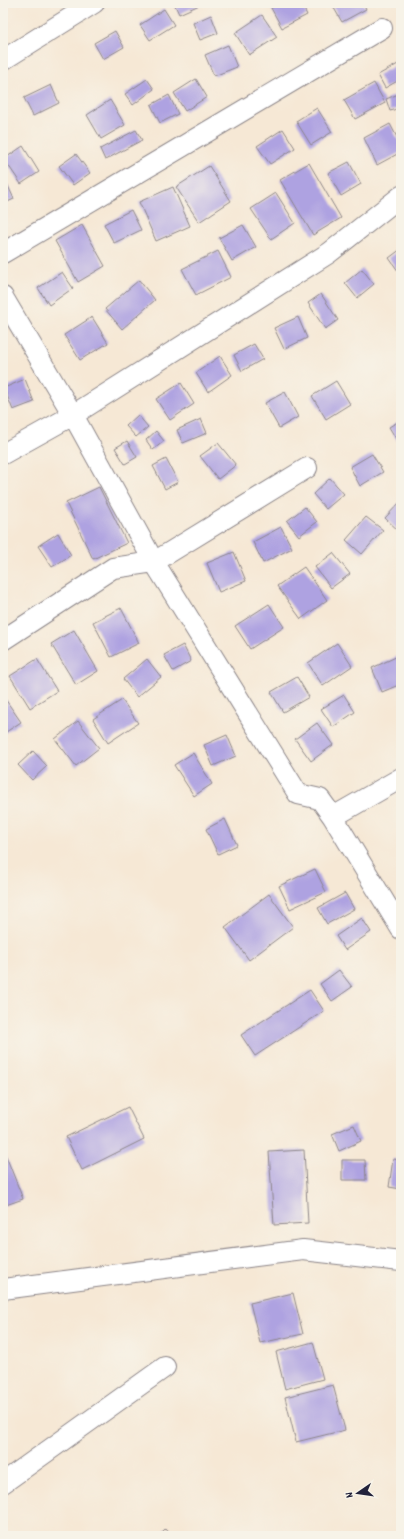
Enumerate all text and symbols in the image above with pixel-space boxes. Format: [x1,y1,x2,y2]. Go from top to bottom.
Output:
north arrow [338,1473,378,1513]
text: N [342,1490,359,1499]

